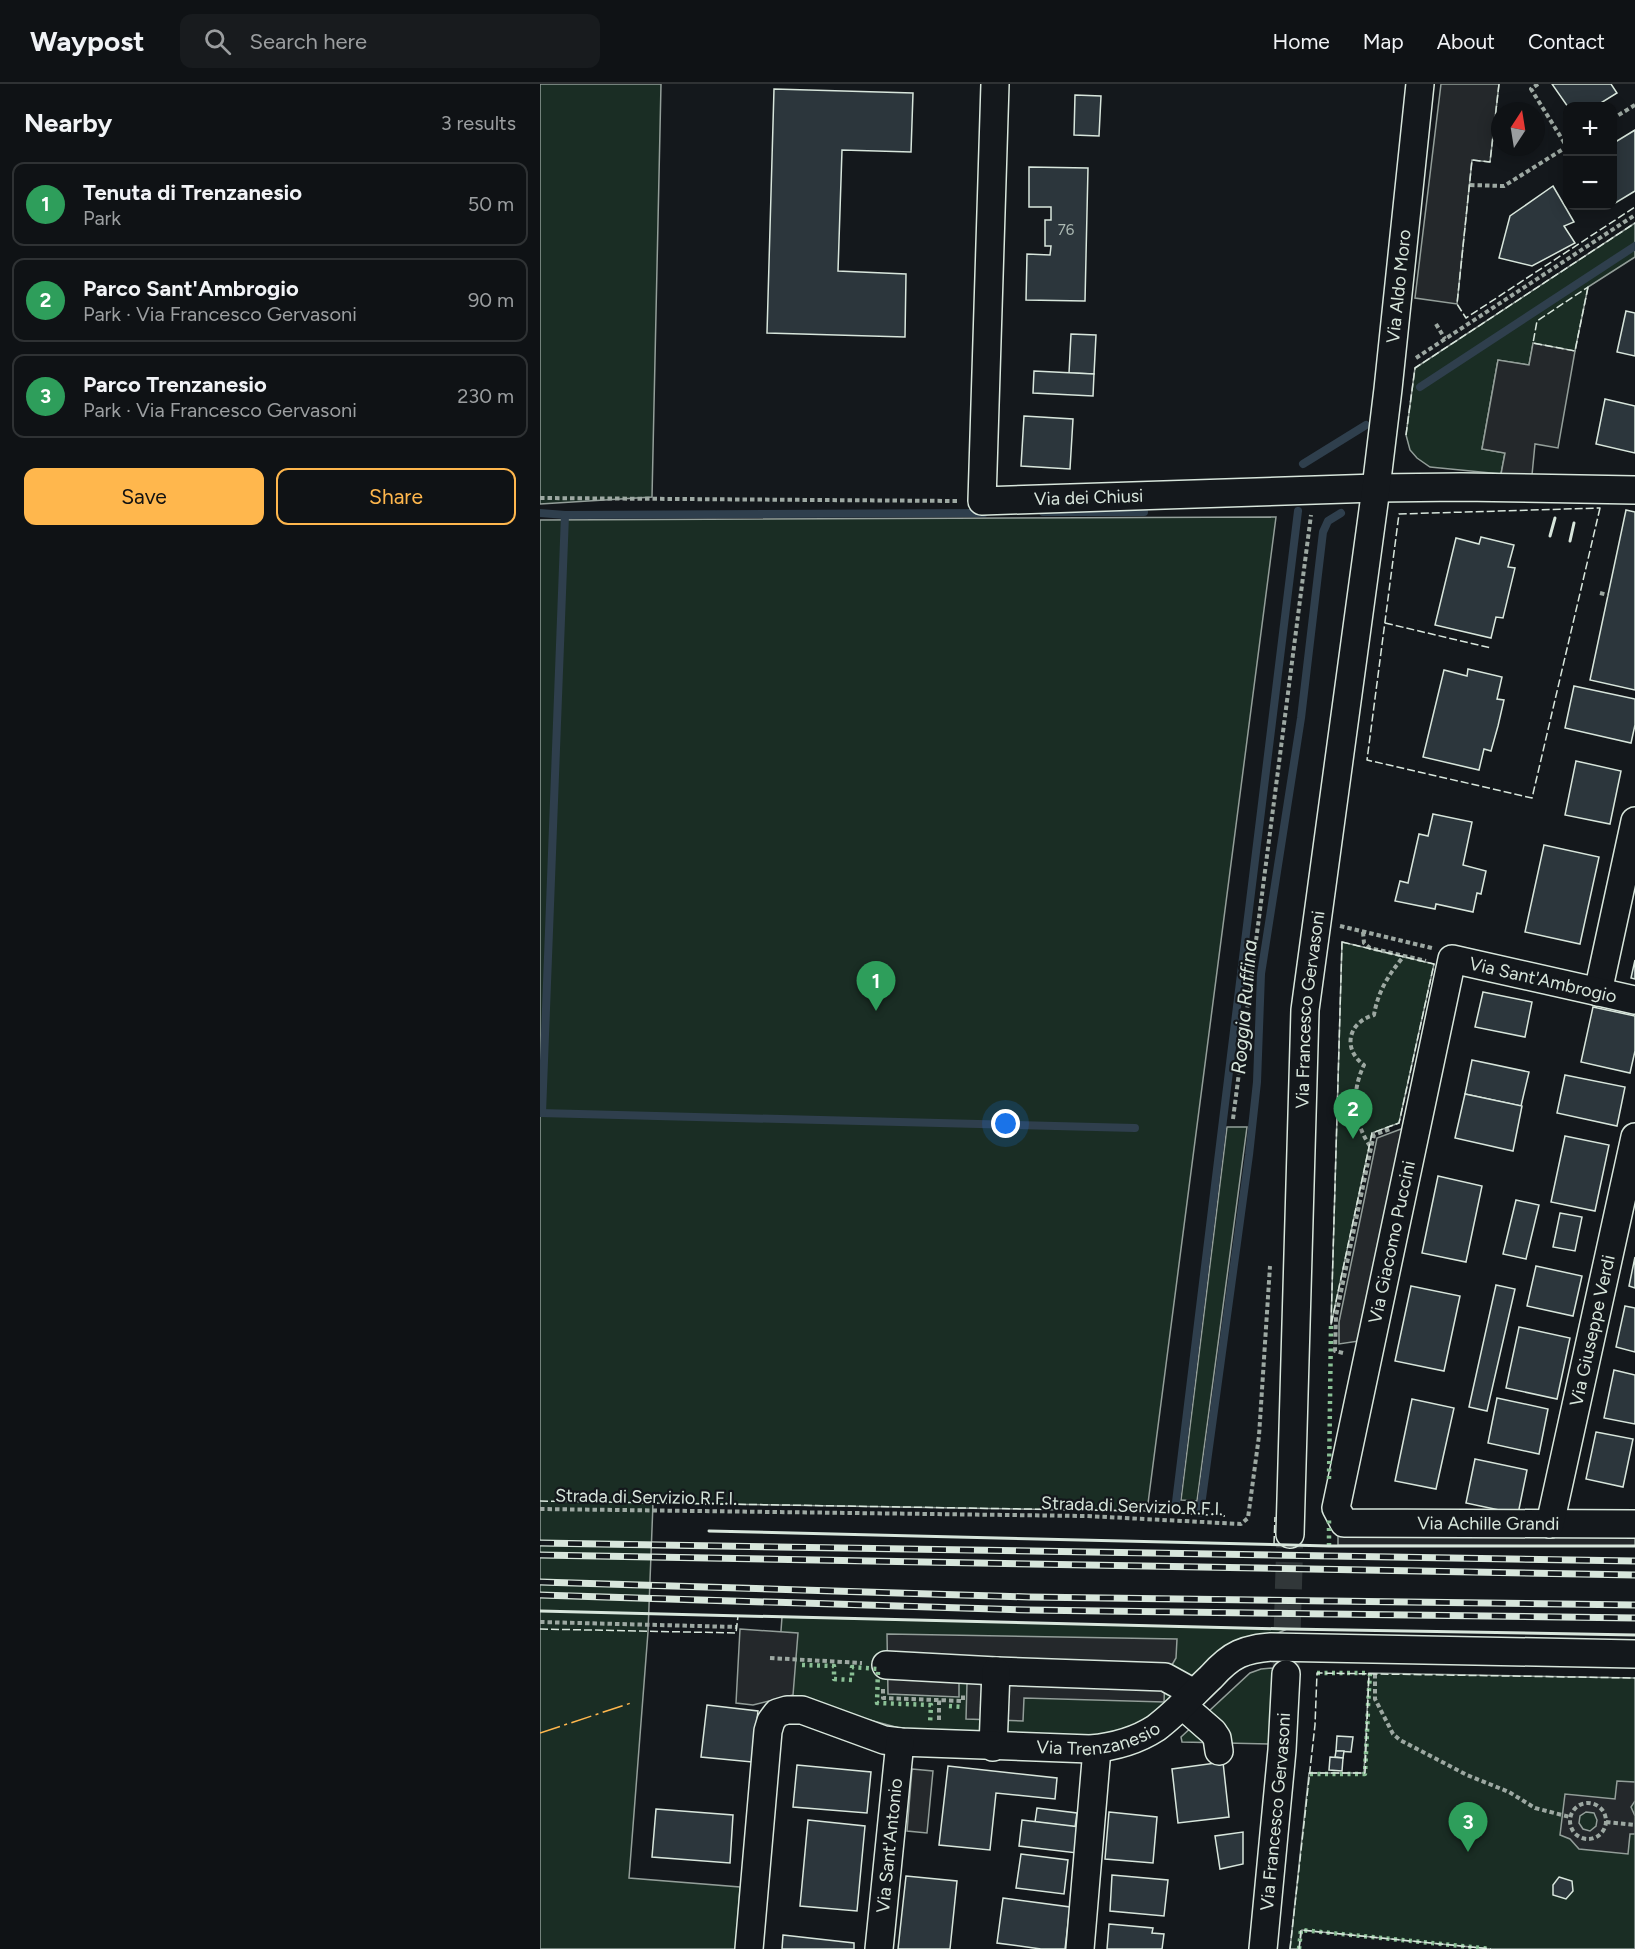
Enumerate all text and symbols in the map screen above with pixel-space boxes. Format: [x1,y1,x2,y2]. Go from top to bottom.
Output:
search box [180,14,600,68]
text: Waypost [30,24,144,58]
icon: search [201,25,234,58]
text: Search here [249,28,367,55]
text: Home [1273,29,1330,54]
text: Map [1363,29,1404,54]
text: About [1437,29,1495,54]
text: Contact [1528,29,1605,54]
north arrow [1491,102,1545,156]
map controls [1563,102,1617,210]
button: + [1563,102,1617,156]
text: Nearby [24,107,112,139]
text: 3 results [441,111,516,135]
button: − [1563,156,1617,210]
text: Tenuta di Trenzanesio [83,179,302,206]
text: 1 [41,192,50,216]
text: 50 m [468,192,514,216]
text: Park [83,206,121,230]
house number: 76 [1058,221,1075,239]
street label: Via Aldo Moro [1382,228,1416,344]
text: Parco Sant'Ambrogio [83,275,299,302]
text: 2 [40,288,51,312]
text: 90 m [468,288,514,312]
text: Park · Via Francesco Gervasoni [83,302,357,326]
text: Parco Trenzanesio [83,371,267,398]
text: 3 [40,384,51,408]
text: 230 m [457,384,514,408]
text: Park · Via Francesco Gervasoni [83,398,357,422]
button: Save [24,468,264,525]
button: Share [276,468,516,525]
street label: Via dei Chiusi [1034,485,1144,510]
street label: Via Francesco Gervasoni [1291,909,1329,1109]
water label: Roggia Ruffina [1226,939,1262,1075]
street label: Via Sant'Ambrogio [1467,952,1619,1008]
pin: 1 [856,962,896,1011]
pin: 2 [1334,1090,1372,1139]
your location [991,1109,1020,1138]
street label: Via Giacomo Puccini [1364,1159,1420,1325]
street label: Via Giuseppe Verdi [1565,1253,1620,1408]
street label: Strada di Servizio R.F.I. [555,1484,737,1510]
street label: Strada di Servizio R.F.I. [1041,1492,1223,1520]
street label: Via Achille Grandi [1417,1512,1560,1535]
street label: Via Francesco Gervasoni [1256,1712,1295,1912]
street label: Via Trenzanesio [1036,1717,1164,1760]
street label: Via Sant'Antonio [872,1777,907,1914]
pin: 3 [1448,1802,1488,1852]

